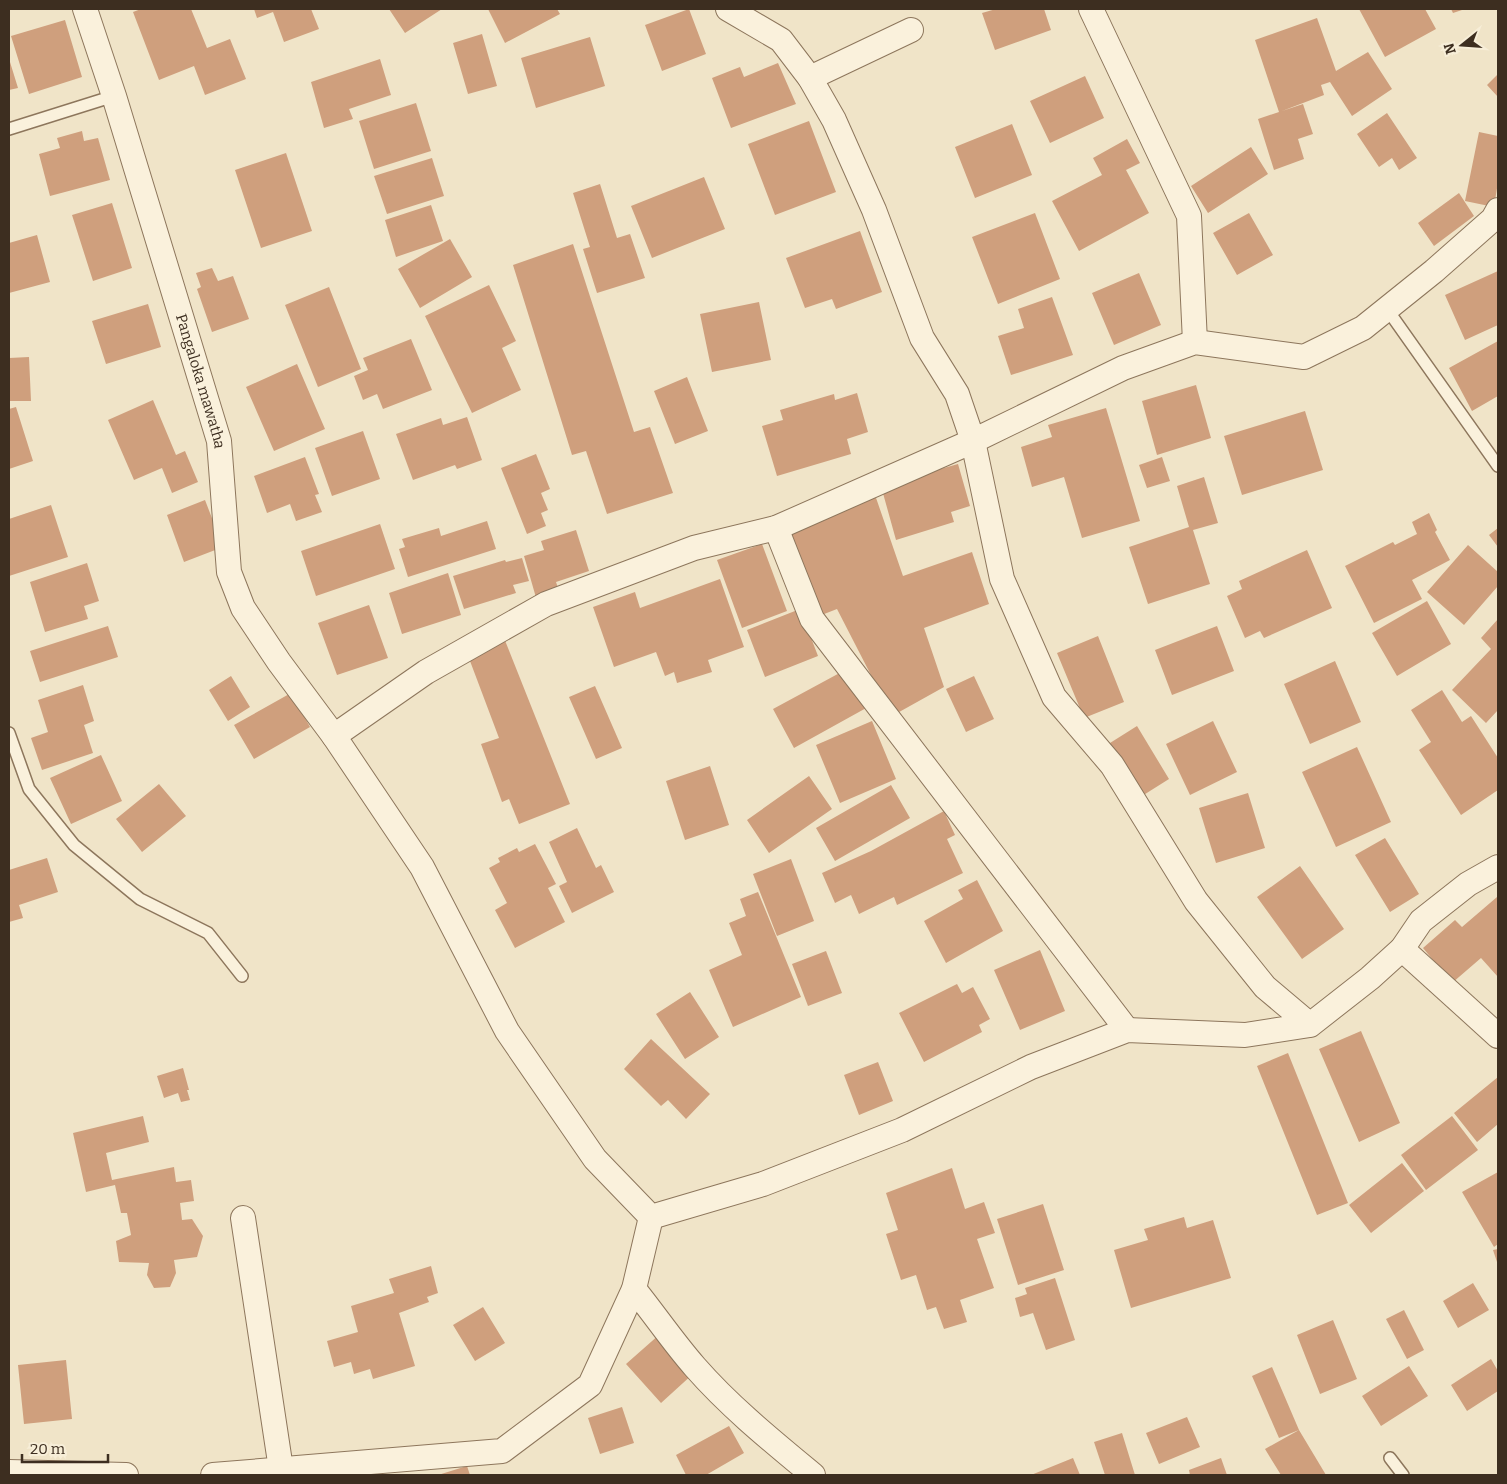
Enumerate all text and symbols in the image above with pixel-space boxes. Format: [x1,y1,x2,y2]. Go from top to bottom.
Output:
north arrow [1437,20,1487,70]
text: N [1440,41,1460,56]
street label: Pangaloka mawatha [172,312,229,449]
scale bar [22,1432,109,1464]
text: 20 m [30,1440,66,1458]

